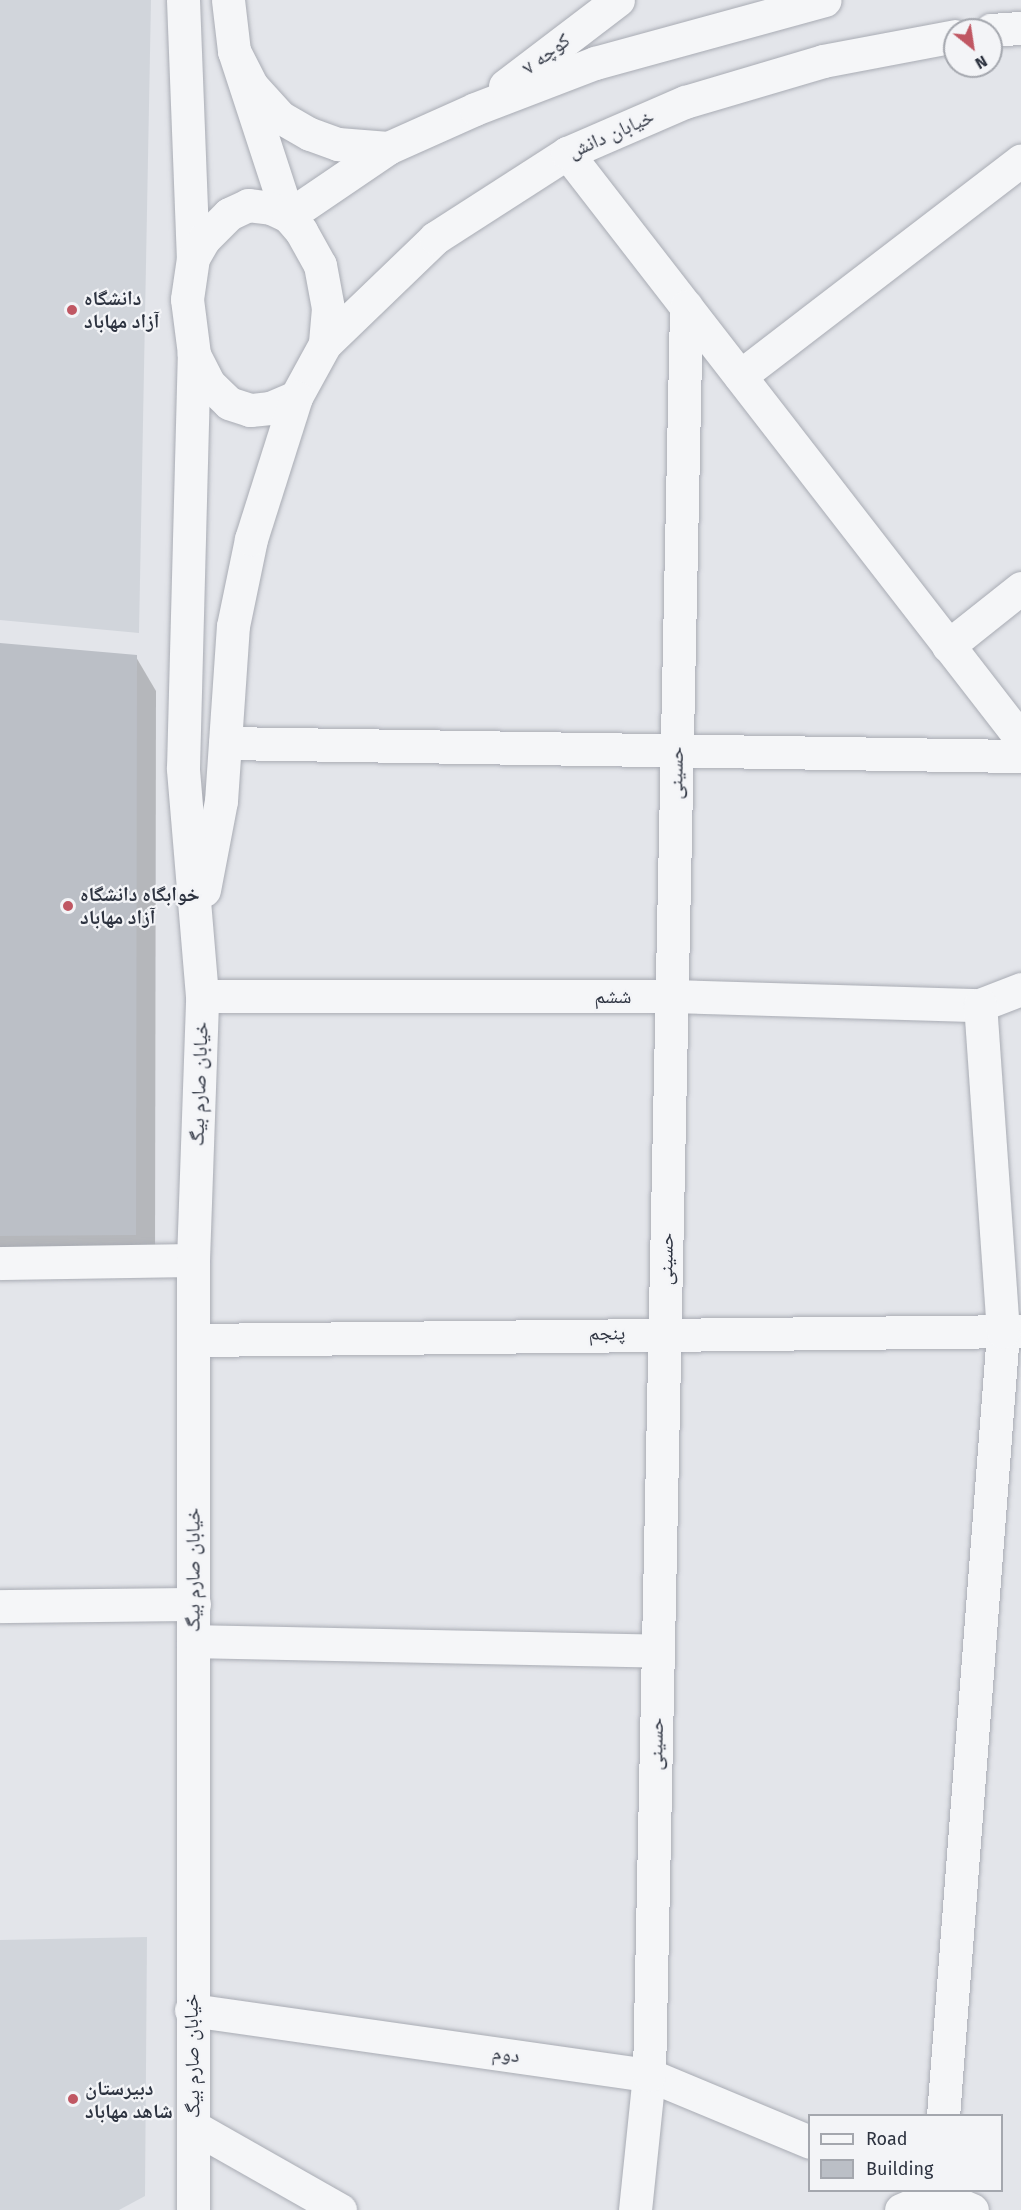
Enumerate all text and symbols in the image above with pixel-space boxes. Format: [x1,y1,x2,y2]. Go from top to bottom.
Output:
north arrow [943,18,1003,78]
street label: کوچه ۷ [517,28,575,80]
text: N [972,51,991,73]
street label: خیابان دانش [564,104,658,164]
place label: دانشگاه آزاد مهاباد [84,286,159,333]
marker: دانشگاه آزاد مهاباد [65,303,79,317]
street label: حسینی [664,746,688,800]
place label: خوابگاه دانشگاه آزاد مهاباد [80,882,200,929]
marker: خوابگاه دانشگاه آزاد مهاباد [61,899,75,913]
street label: ششم [595,984,631,1008]
street label: خیابان صارم بیگ [185,1021,213,1147]
street label: حسینی [654,1232,678,1286]
street label: پنجم [589,1321,625,1345]
street label: خیابان صارم بیگ [181,1508,205,1632]
street label: حسینی [644,1717,668,1771]
street label: خیابان صارم بیگ [179,1994,205,2118]
street label: دوم [491,2040,521,2068]
place label: دبیرستان شاهد مهاباد [85,2076,173,2123]
marker: دبیرستان شاهد مهاباد [66,2092,80,2106]
legend [808,2114,1003,2192]
text: Road [866,2128,908,2150]
text: Building [866,2158,933,2180]

